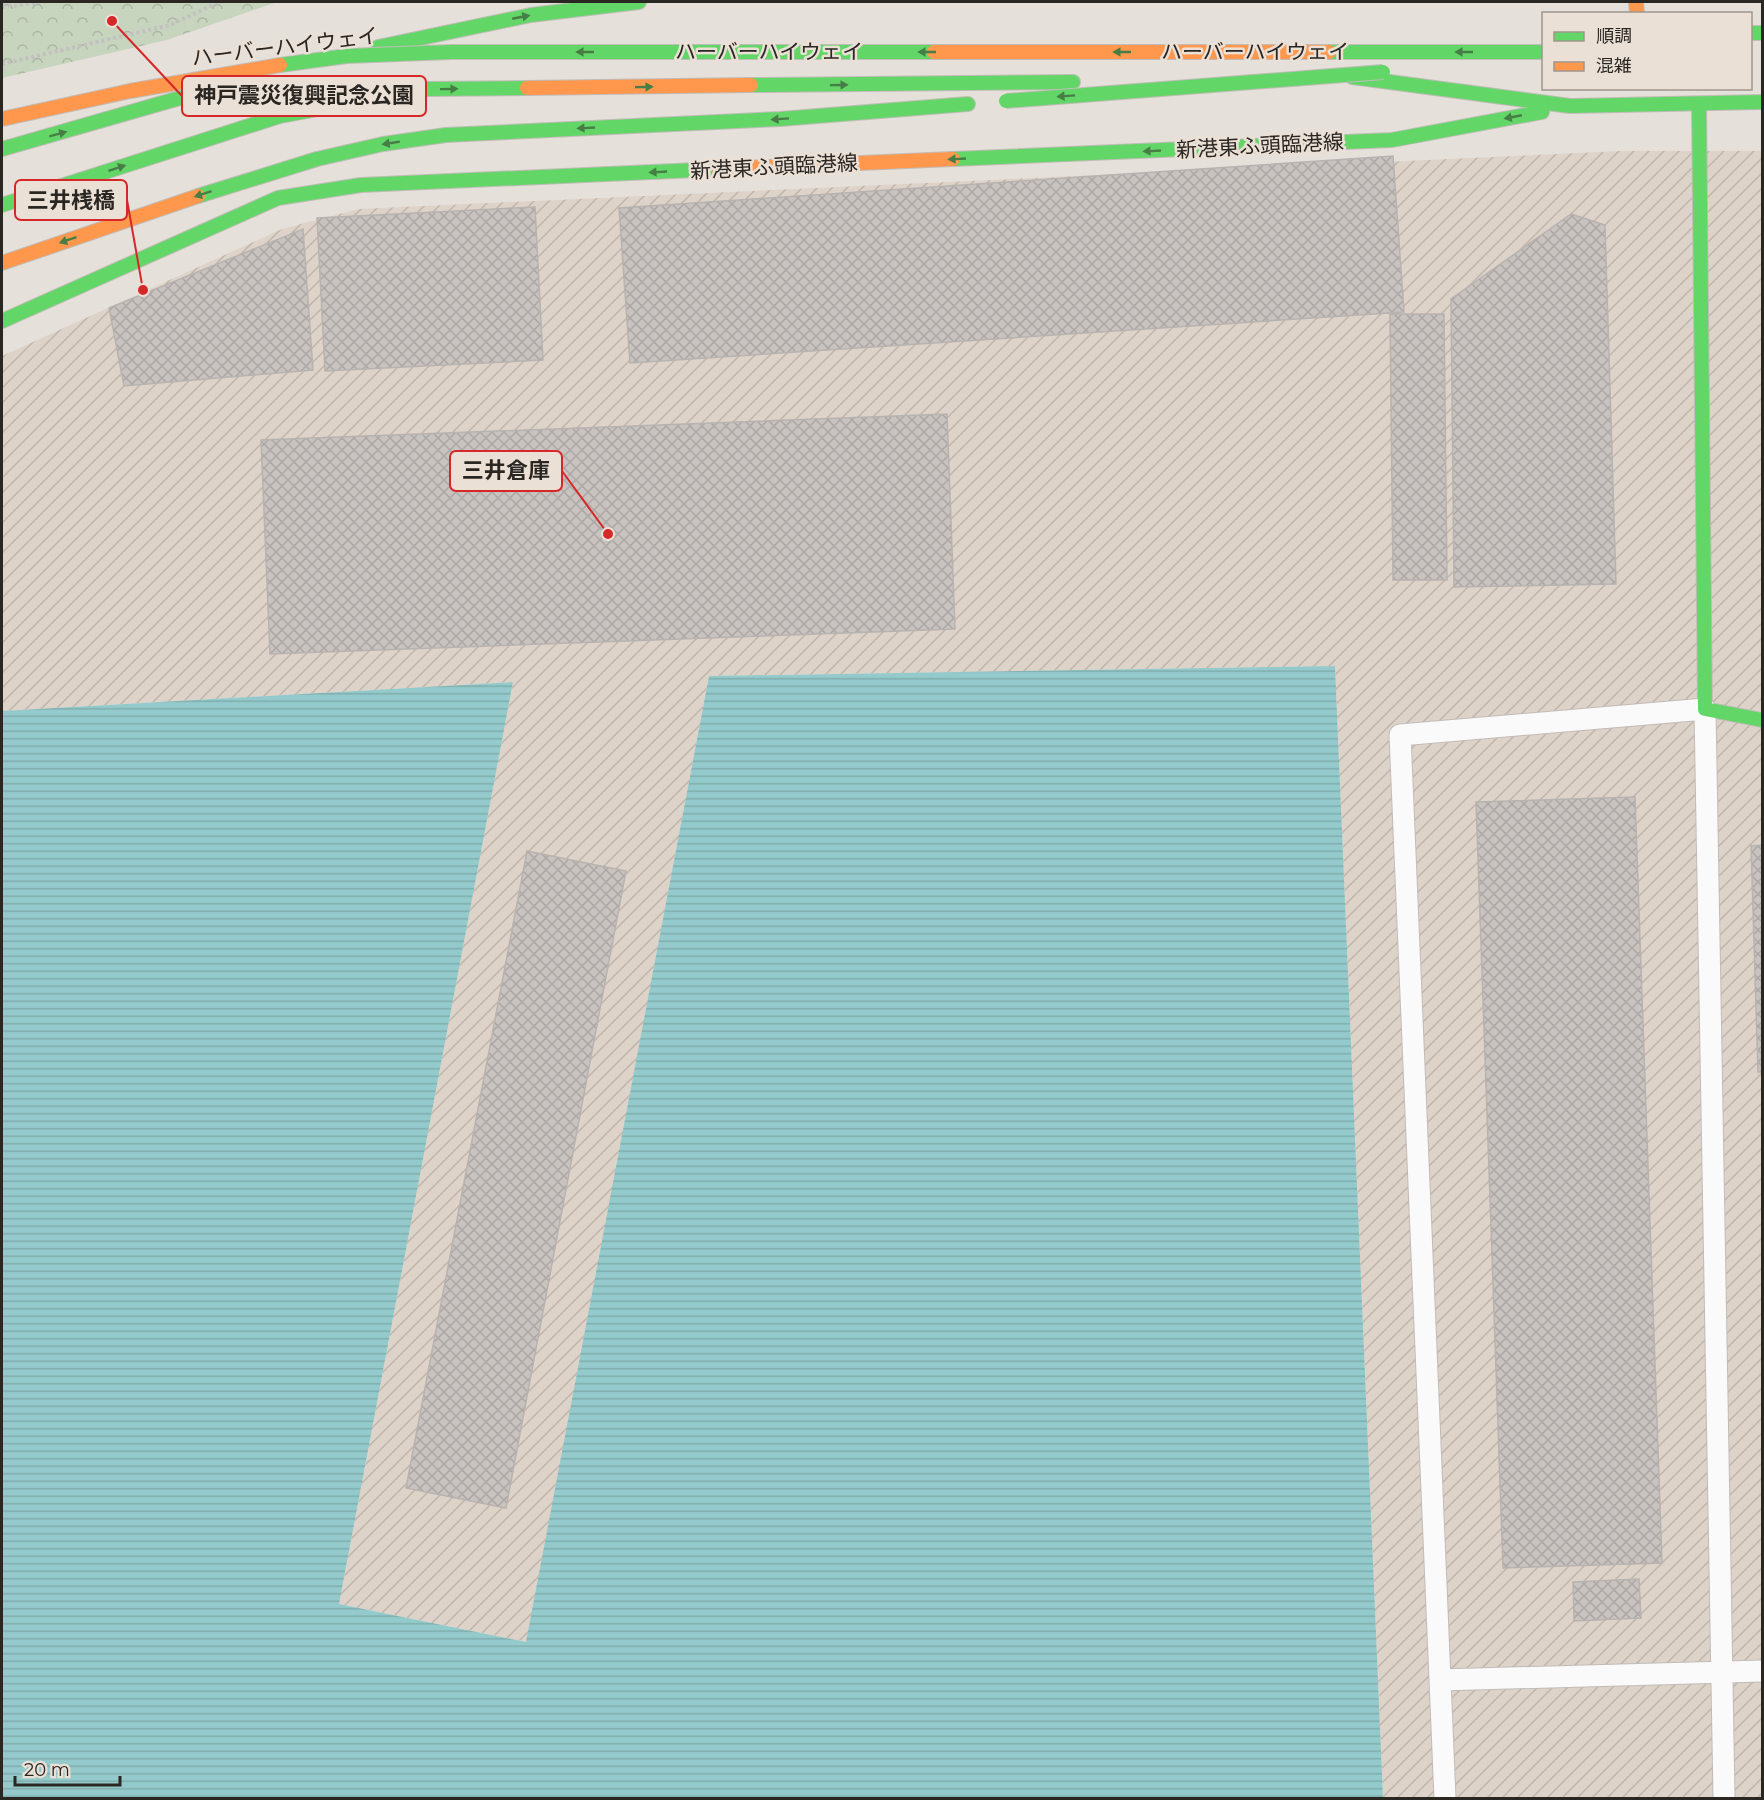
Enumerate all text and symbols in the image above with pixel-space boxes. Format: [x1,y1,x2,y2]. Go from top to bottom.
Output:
one-way arrow [512,12,531,21]
legend [1542,12,1752,90]
street label: ハーバーハイウェイ [190,23,380,70]
text: 順調 [1596,25,1632,47]
street label: ハーバーハイウェイ [675,39,863,64]
street label: ハーバーハイウェイ [1161,39,1349,64]
one-way arrow [576,47,595,57]
one-way arrow [918,47,937,57]
one-way arrow [1113,47,1132,57]
one-way arrow [1455,47,1474,57]
text: 混雑 [1596,55,1632,77]
callout: 神戸震災復興記念公園 [182,76,426,116]
one-way arrow [829,80,848,90]
text: 神戸震災復興記念公園 [194,82,414,109]
one-way arrow [634,82,653,92]
one-way arrow [439,84,458,94]
one-way arrow [1057,91,1076,101]
one-way arrow [1503,113,1522,122]
one-way arrow [771,114,790,124]
one-way arrow [576,123,595,132]
one-way arrow [49,129,67,138]
street label: 新港東ふ頭臨港線 [1175,129,1345,162]
one-way arrow [382,138,401,147]
one-way arrow [1143,146,1162,155]
street label: 新港東ふ頭臨港線 [689,150,859,183]
one-way arrow [948,155,967,164]
one-way arrow [108,163,126,172]
one-way arrow [648,168,667,177]
callout: 三井桟橋 [15,180,127,220]
text: 三井桟橋 [27,187,115,214]
one-way arrow [194,190,212,199]
one-way arrow [59,236,77,245]
callout: 三井倉庫 [450,451,562,491]
text: 三井倉庫 [462,457,550,484]
scale bar [15,1749,120,1787]
text: 20 m [24,1759,70,1781]

